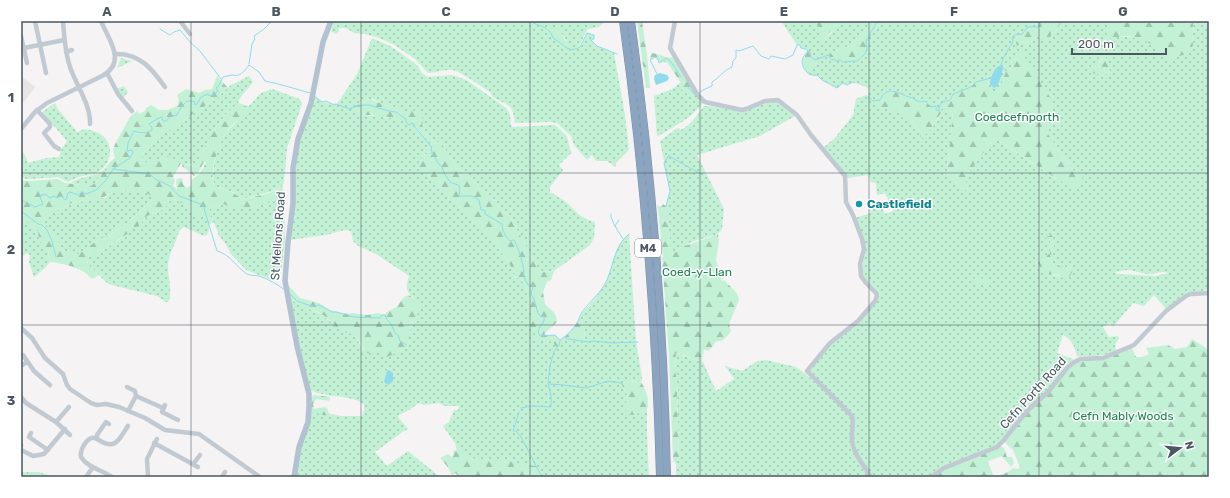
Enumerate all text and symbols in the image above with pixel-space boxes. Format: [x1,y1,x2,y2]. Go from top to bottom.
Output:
text: A [102,4,112,19]
text: B [271,4,281,19]
text: C [441,4,451,19]
text: D [610,4,620,19]
text: E [780,4,788,19]
text: F [950,4,958,19]
text: G [1118,4,1128,19]
scale bar [1072,30,1166,56]
text: 200 m [1078,37,1114,51]
text: 1 [8,90,14,105]
park label: Coedcefnporth [975,110,1059,124]
street label: St Mellons Road [268,191,288,281]
place label: Castlefield [867,197,931,211]
marker: Castlefield [854,199,864,209]
road number: M4 [635,239,661,257]
text: 2 [7,242,15,257]
park label: Coed-y-Llan [662,265,732,279]
street label: Cefn Porth Road [997,354,1069,432]
text: 3 [7,393,16,408]
park label: Cefn Mably Woods [1072,409,1174,423]
north arrow [1160,428,1200,468]
text: N [1182,440,1196,451]

